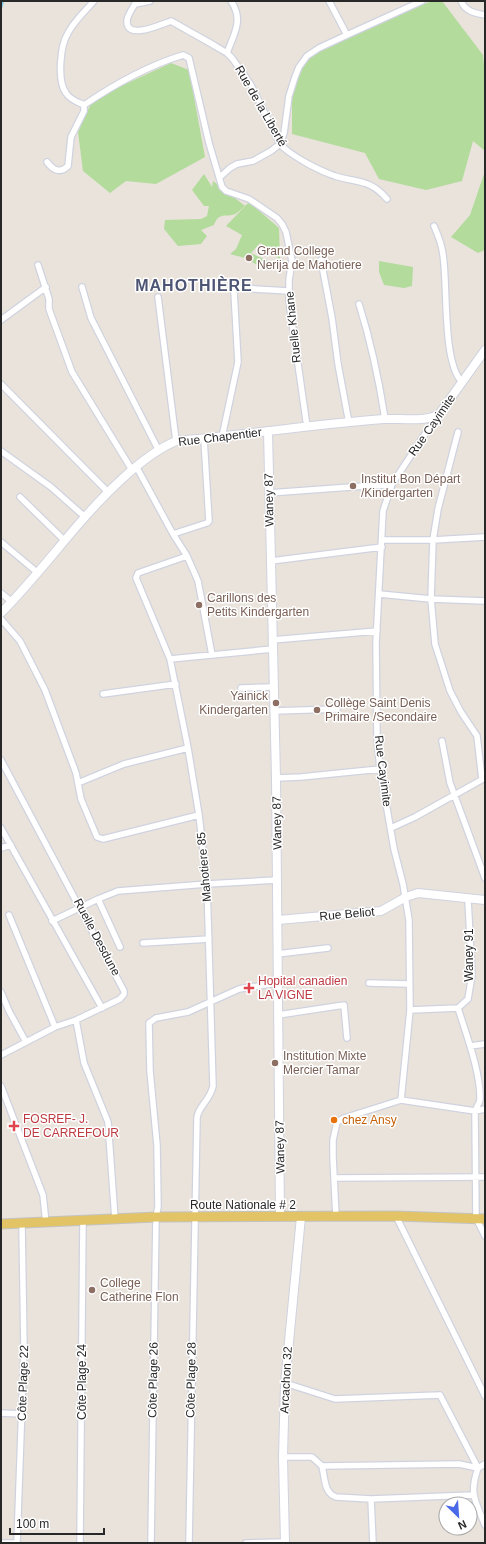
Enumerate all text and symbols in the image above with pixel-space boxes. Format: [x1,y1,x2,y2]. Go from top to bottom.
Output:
street label: Rue de la Liberté [232,63,290,149]
place label: Grand College Nerija de Mahotiere [257,244,362,272]
marker: Grand College Nerija de Mahotiere [244,253,254,263]
district label: MAHOTHIÈRE [135,276,253,294]
street label: Ruelle Khane [282,290,304,364]
street label: Rue Cayimite [406,391,459,459]
street label: Rue Chapentier [177,425,263,449]
place label: Institut Bon Départ /Kindergarten [361,472,461,500]
street label: Waney 87 [262,473,276,527]
marker: Institut Bon Départ /Kindergarten [348,481,358,491]
place label: Carillons des Petits Kindergarten [207,591,309,619]
marker: Carillons des Petits Kindergarten [194,600,204,610]
place label: Yainick Kindergarten [199,689,269,717]
place label: Collège Saint Denis Primaire /Secondaire [325,696,437,724]
marker: Yainick Kindergarten [271,698,281,708]
marker: Collège Saint Denis Primaire /Secondaire [312,705,322,715]
street label: Rue Cayimite [372,734,394,808]
street label: Waney 87 [270,796,284,850]
street label: Mahotiere 85 [194,831,214,903]
street label: Ruelle Desdune [71,896,123,978]
street label: Rue Beliot [319,905,376,923]
street label: Waney 91 [462,928,476,982]
place label: Hopital canadien LA VIGNE [258,974,347,1002]
marker: Hopital canadien LA VIGNE [243,982,255,994]
place label: Institution Mixte Mercier Tamar [283,1049,367,1077]
marker: Institution Mixte Mercier Tamar [270,1058,280,1068]
place label: FOSREF- J. DE CARREFOUR [23,1112,119,1140]
place label: chez Ansy [342,1113,397,1127]
marker: chez Ansy [329,1115,339,1125]
marker: FOSREF- J. DE CARREFOUR [8,1120,20,1132]
street label: Waney 87 [273,1120,287,1174]
street label: Route Nationale # 2 [190,1198,296,1212]
place label: College Catherine Flon [100,1276,179,1304]
marker: College Catherine Flon [87,1285,97,1295]
street label: Côte Plage 26 [145,1342,161,1418]
street label: Côte Plage 28 [183,1342,199,1418]
street label: Côte Plage 22 [15,1344,31,1421]
street label: Côte Plage 24 [75,1344,89,1420]
street label: Arcachon 32 [277,1346,295,1414]
north arrow [438,1496,478,1536]
scale bar [10,1510,104,1536]
text: 100 m [16,1517,49,1531]
text: N [456,1518,468,1532]

